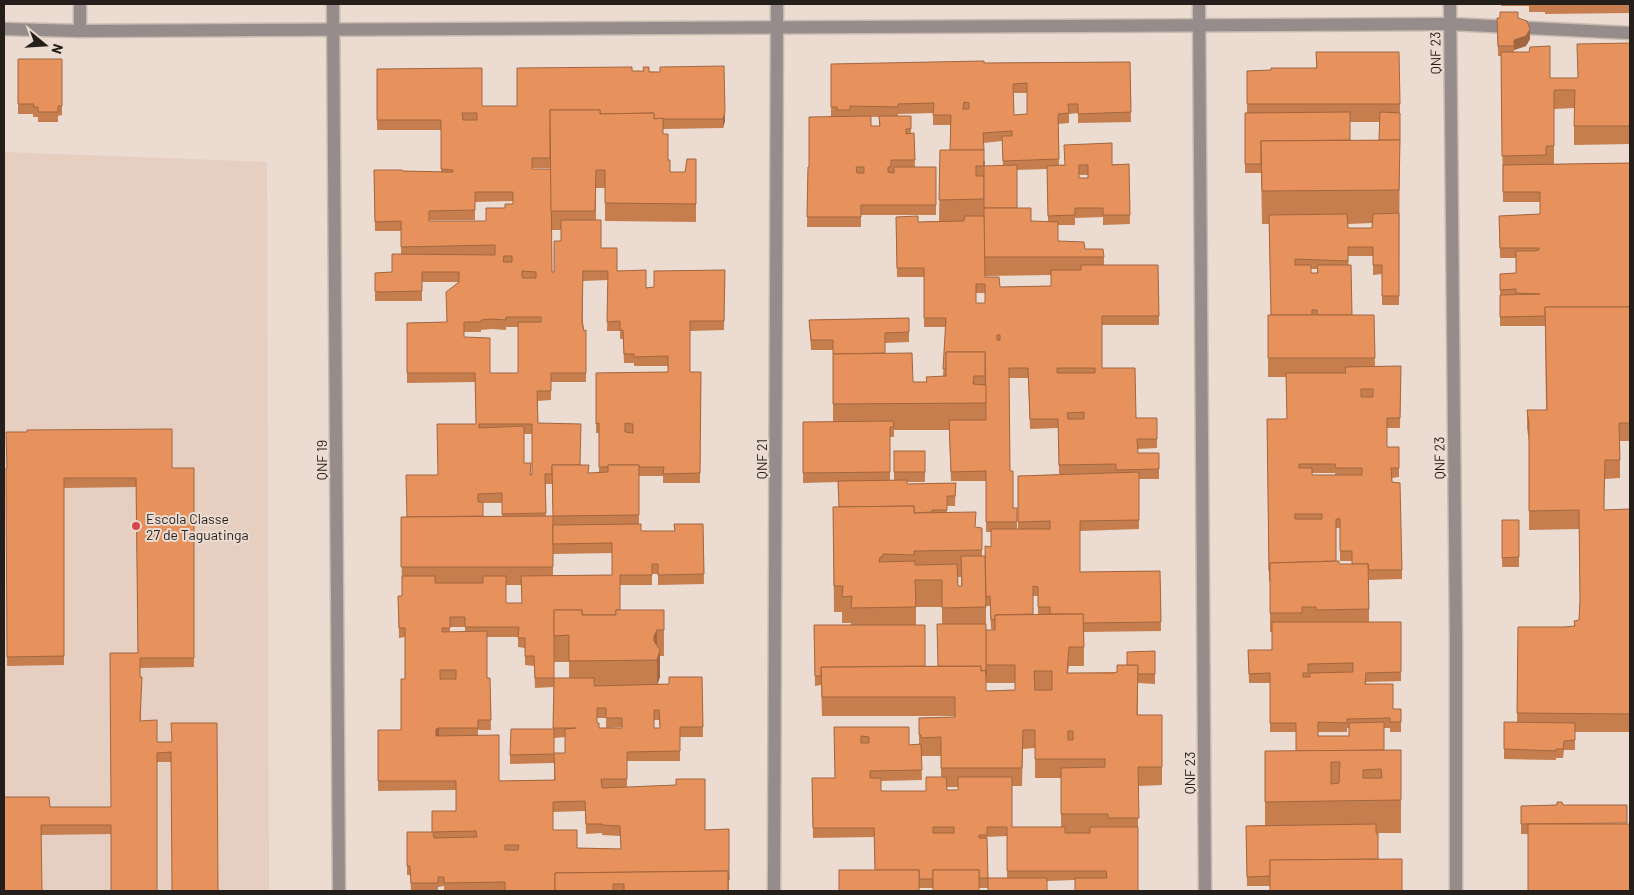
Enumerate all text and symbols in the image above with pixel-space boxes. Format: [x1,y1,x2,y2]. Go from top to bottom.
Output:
north arrow [20,20,70,70]
street label: QNF 23 [1426,31,1444,75]
text: N [48,42,67,56]
street label: QNF 23 [1430,436,1448,480]
street label: QNF 21 [753,439,770,479]
street label: QNF 19 [313,440,330,480]
place label: Escola Classe 27 de Taguatinga [146,510,249,543]
marker: Escola Classe 27 de Taguatinga [130,520,142,532]
street label: QNF 23 [1181,752,1198,794]

